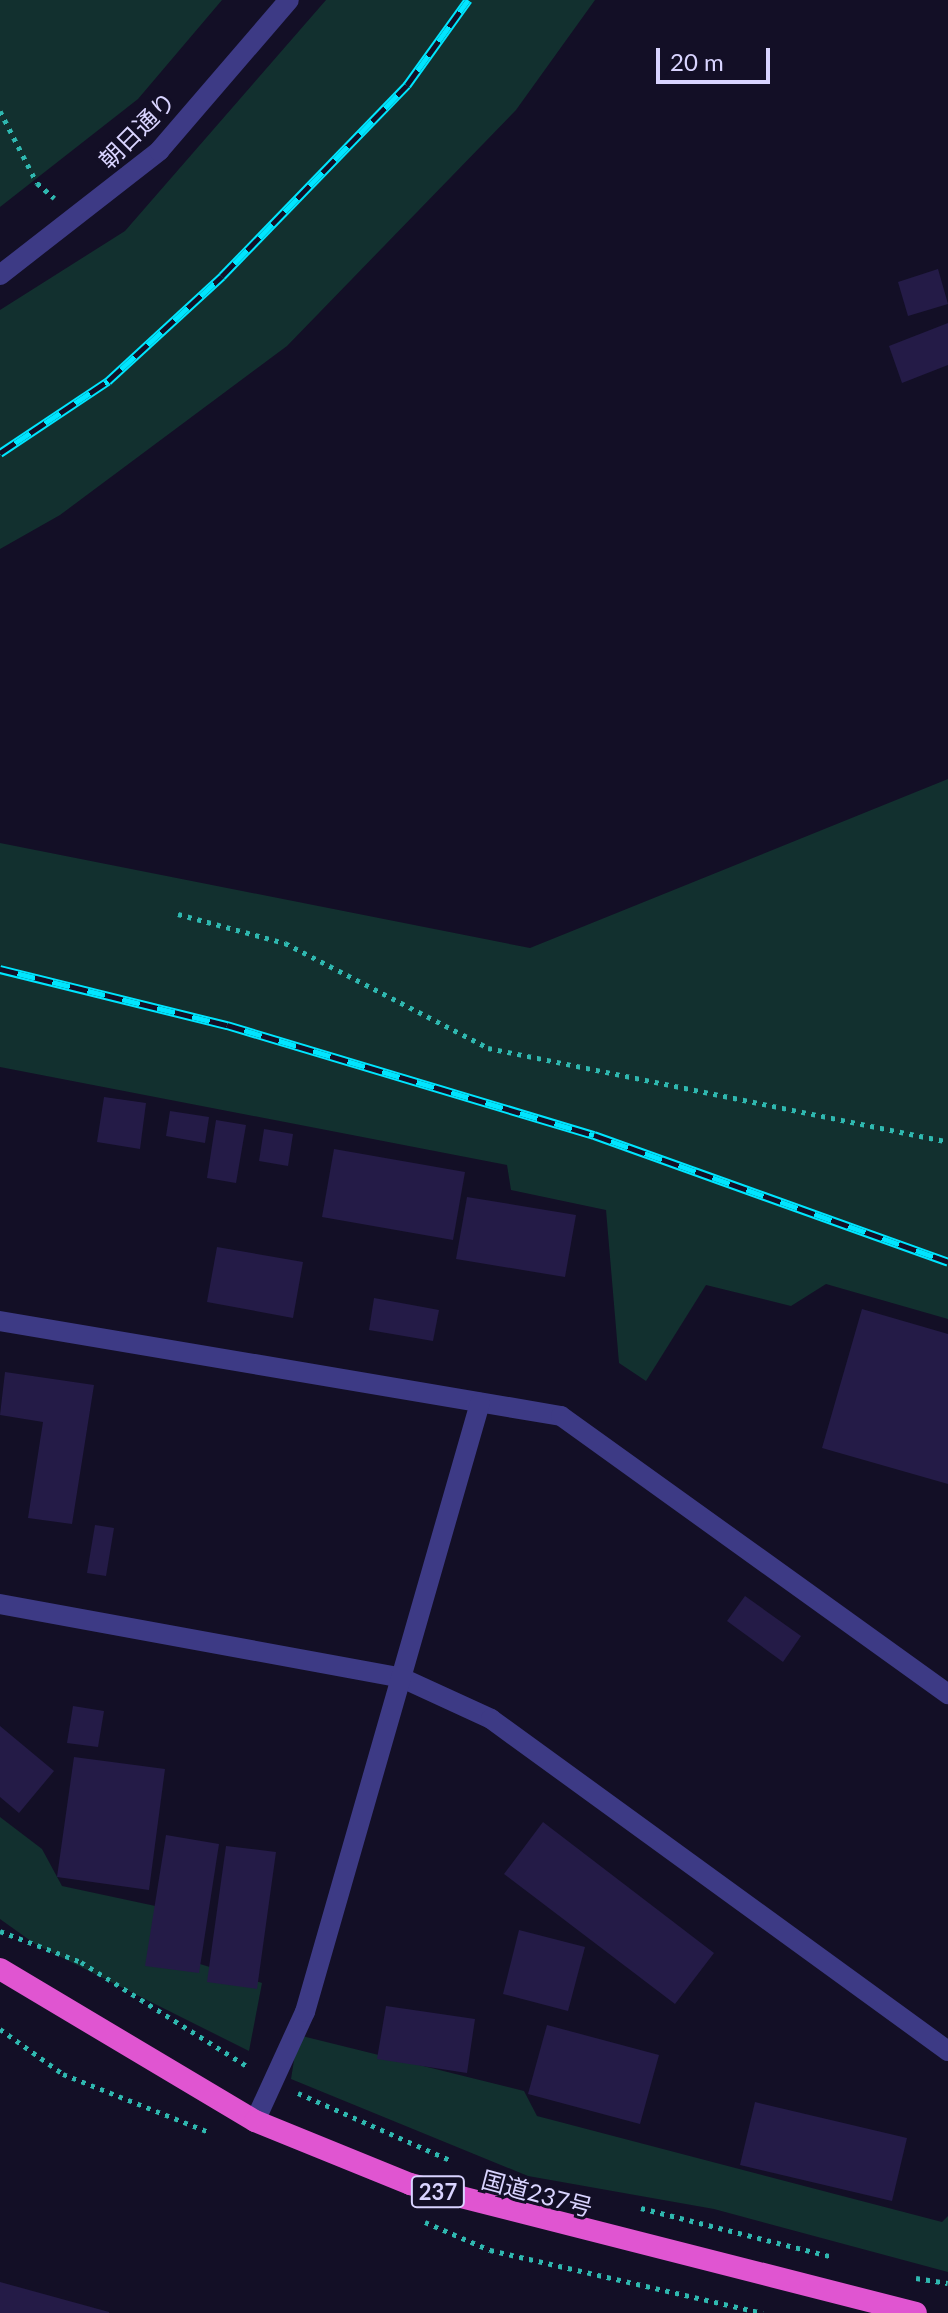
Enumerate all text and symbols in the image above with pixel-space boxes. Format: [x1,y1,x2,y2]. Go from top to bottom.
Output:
scale bar [660,32,774,82]
text: 20 m [670,47,724,76]
street label: 朝日通り [93,86,181,174]
street label: 国道237号 [478,2164,596,2222]
road number: 237 [410,2174,466,2210]

